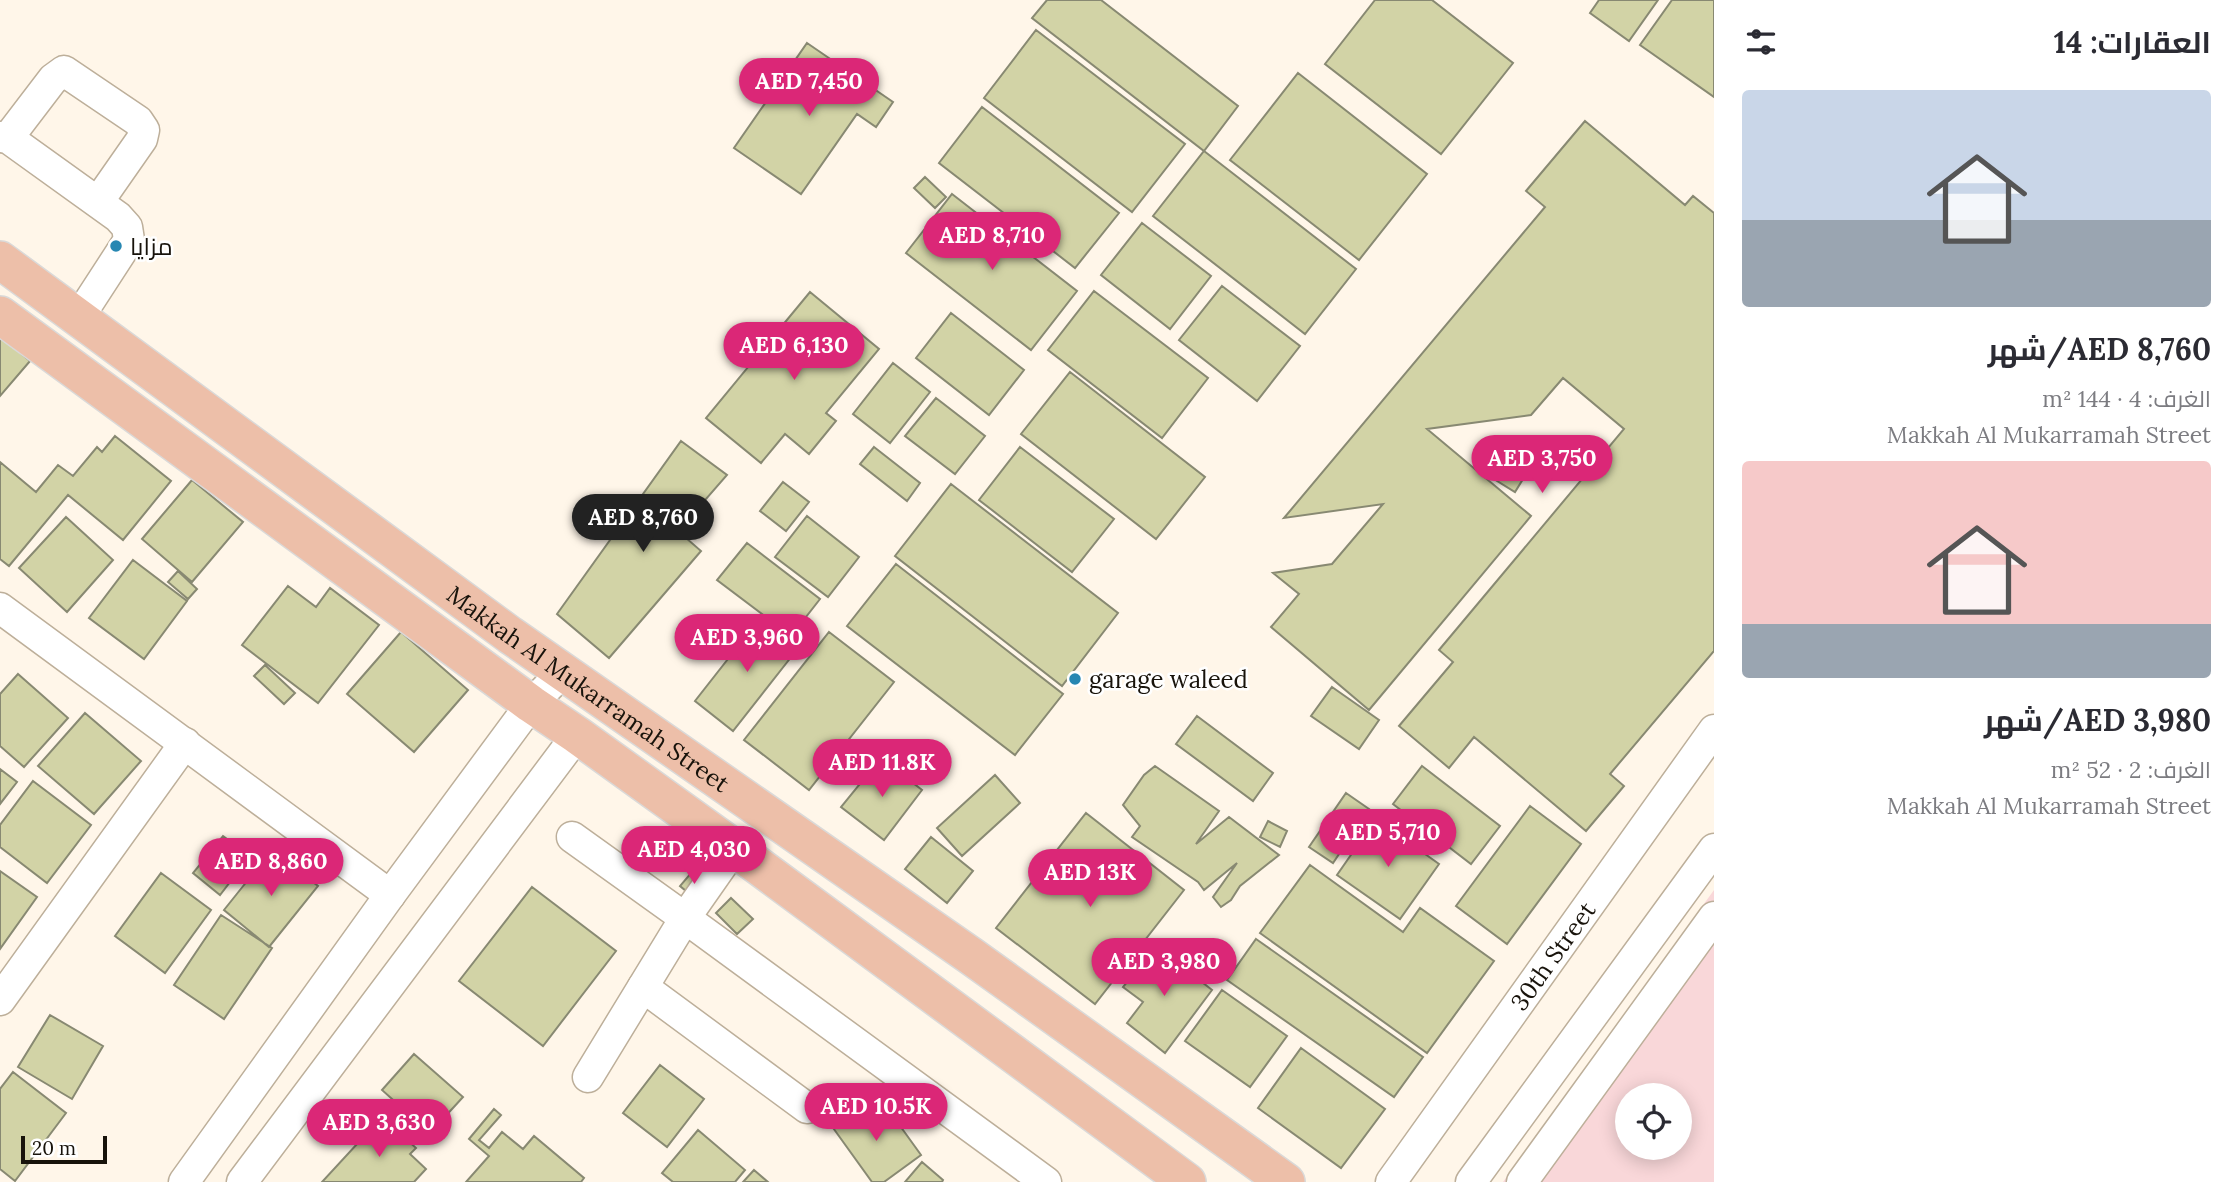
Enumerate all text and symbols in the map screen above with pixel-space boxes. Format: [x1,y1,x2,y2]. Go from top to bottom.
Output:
icon: filters [1742,23,1780,61]
text: العقارات: 14 [2054,23,2211,61]
pin: AED 7,450 [729,58,889,118]
text: AED 7,450 [755,66,863,95]
icon: home [1914,136,2040,262]
pin: AED 8,710 [912,212,1072,272]
text: AED 8,710 [939,220,1045,249]
place label: مزايا [130,231,173,262]
marker: مزايا [108,238,124,254]
pin: AED 6,130 [714,322,874,382]
text: AED 6,130 [739,330,849,359]
text: AED 8,760/شهر [1988,330,2211,368]
text: الغرف: 4 · 144 m² [2042,384,2211,413]
text: Makkah Al Mukarramah Street [1887,420,2211,449]
pin: AED 3,750 [1462,435,1622,495]
text: AED 3,750 [1487,443,1597,472]
pin: AED 8,760 [563,494,723,554]
text: AED 8,760 [588,502,698,531]
icon: home [1914,507,2040,633]
street label: Makkah Al Mukarramah Street [441,579,736,799]
pin: AED 3,960 [667,614,827,674]
text: AED 3,960 [691,622,803,651]
place label: garage waleed [1089,664,1248,695]
marker: garage waleed [1067,671,1083,687]
text: AED 3,980/شهر [1984,701,2211,739]
pin: AED 11.8K [802,740,962,799]
text: AED 11.8K [829,747,935,776]
text: الغرف: 2 · 52 m² [2051,755,2211,784]
text: Makkah Al Mukarramah Street [1887,791,2211,820]
pin: AED 5,710 [1308,810,1468,869]
text: AED 5,710 [1335,817,1441,846]
pin: AED 4,030 [614,826,774,886]
text: AED 4,030 [637,834,751,863]
pin: AED 8,860 [191,838,351,898]
text: AED 8,860 [214,846,328,875]
pin: AED 13K [1025,850,1155,909]
text: AED 13K [1044,857,1136,886]
street label: 30th Street [1503,895,1602,1016]
pin: AED 3,980 [1084,939,1244,998]
text: AED 3,980 [1108,946,1220,975]
map controls [1615,1083,1692,1160]
button: locate [1615,1083,1692,1160]
pin: AED 10.5K [796,1084,956,1143]
text: AED 10.5K [821,1091,931,1120]
pin: AED 3,630 [299,1100,459,1159]
text: AED 3,630 [323,1107,435,1136]
scale bar [21,1133,107,1165]
text: 20 m [32,1136,76,1160]

